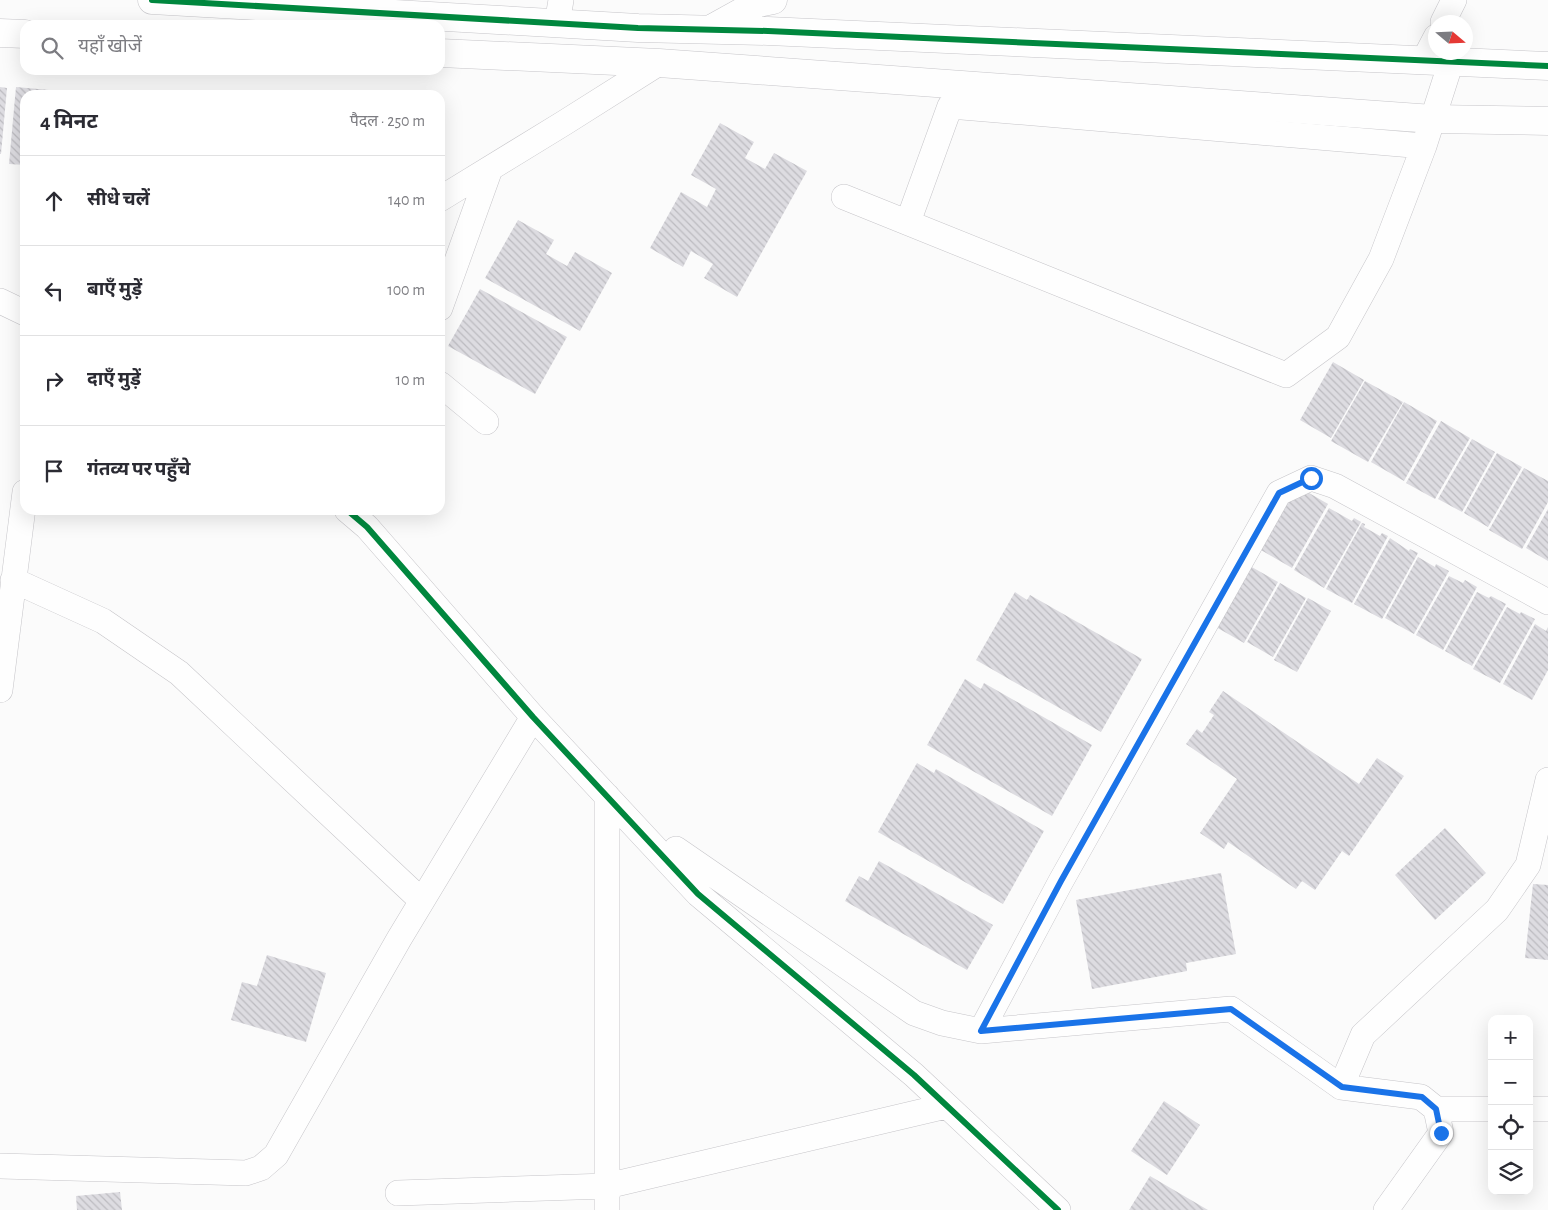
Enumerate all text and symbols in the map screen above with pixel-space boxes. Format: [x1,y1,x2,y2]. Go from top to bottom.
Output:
north arrow [1428,15,1473,60]
search box [20,20,445,75]
icon: search [38,34,66,62]
text: यहाँ खोजें [78,37,142,56]
text: 4 मिनट [40,111,98,132]
text: पैदल · 250 m [350,113,425,129]
icon: ahead [40,187,68,215]
text: सीधे चलें [87,190,150,209]
text: 140 m [388,192,425,208]
icon: left [40,277,68,305]
text: बाएँ मुड़ें [87,280,142,299]
text: 100 m [387,282,425,298]
icon: right [40,367,68,395]
text: दाएँ मुड़ें [87,370,141,389]
text: 10 m [396,372,425,388]
icon: arrive [40,457,68,485]
text: गंतव्य पर पहुँचे [87,460,190,479]
route start [1300,467,1323,490]
map controls [1488,1015,1533,1195]
button: + [1488,1015,1533,1060]
button: − [1488,1060,1533,1105]
button: locate [1488,1105,1533,1150]
route end [1430,1122,1453,1145]
button: layers [1488,1150,1533,1195]

